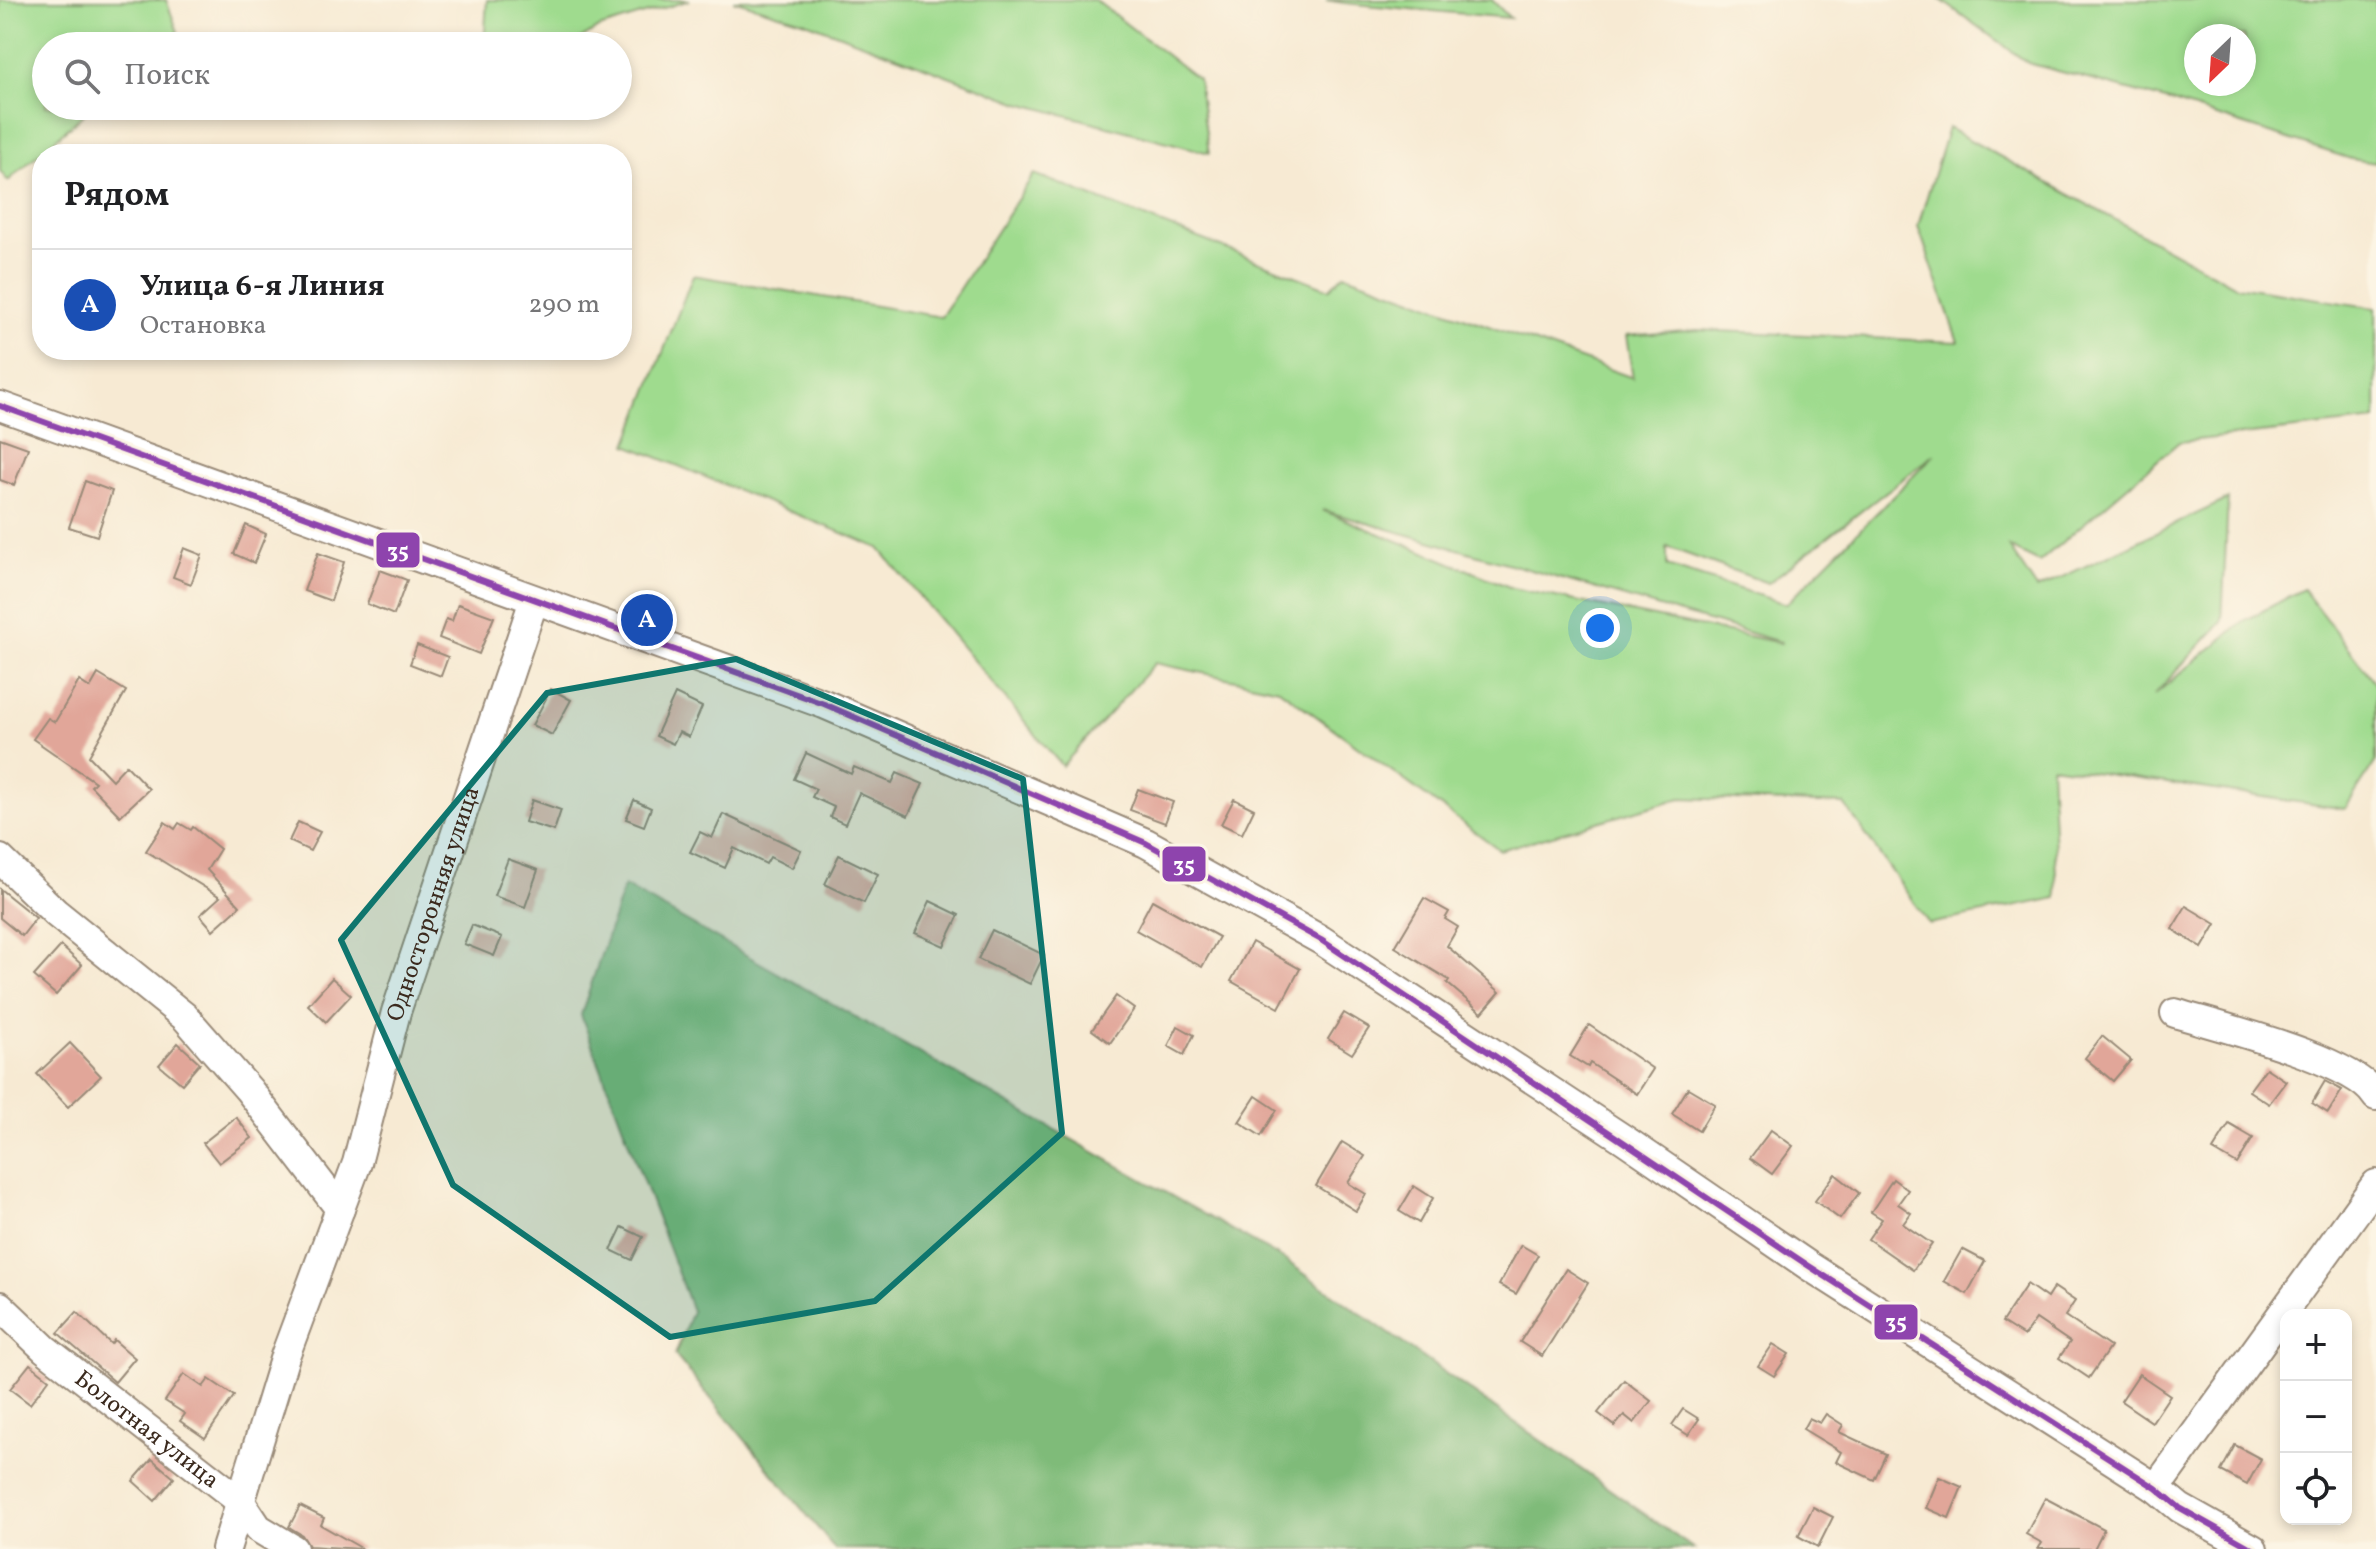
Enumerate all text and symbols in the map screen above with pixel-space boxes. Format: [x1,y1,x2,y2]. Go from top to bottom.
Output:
north arrow [2184,24,2256,96]
search box [32,32,632,120]
icon: search [60,54,104,98]
text: Поиск [124,55,210,97]
text: Рядом [64,173,169,220]
text: Улица 6-я Линия [140,266,385,308]
text: A [81,287,99,323]
text: 290 m [528,287,600,323]
text: Остановка [140,308,266,344]
line badge: 35 [375,531,421,569]
text: 35 [387,537,409,568]
pin: A [621,590,673,650]
your location [1580,608,1620,648]
street label: Односторонняя улица [379,782,489,1026]
line badge: 35 [1161,845,1207,883]
text: 35 [1173,851,1195,882]
line badge: 35 [1873,1303,1919,1341]
text: 35 [1885,1308,1907,1339]
map controls [2280,1309,2352,1525]
button: + [2280,1309,2352,1381]
street label: Болотная улица [66,1363,226,1498]
button: − [2280,1381,2352,1453]
button: locate [2280,1453,2352,1525]

